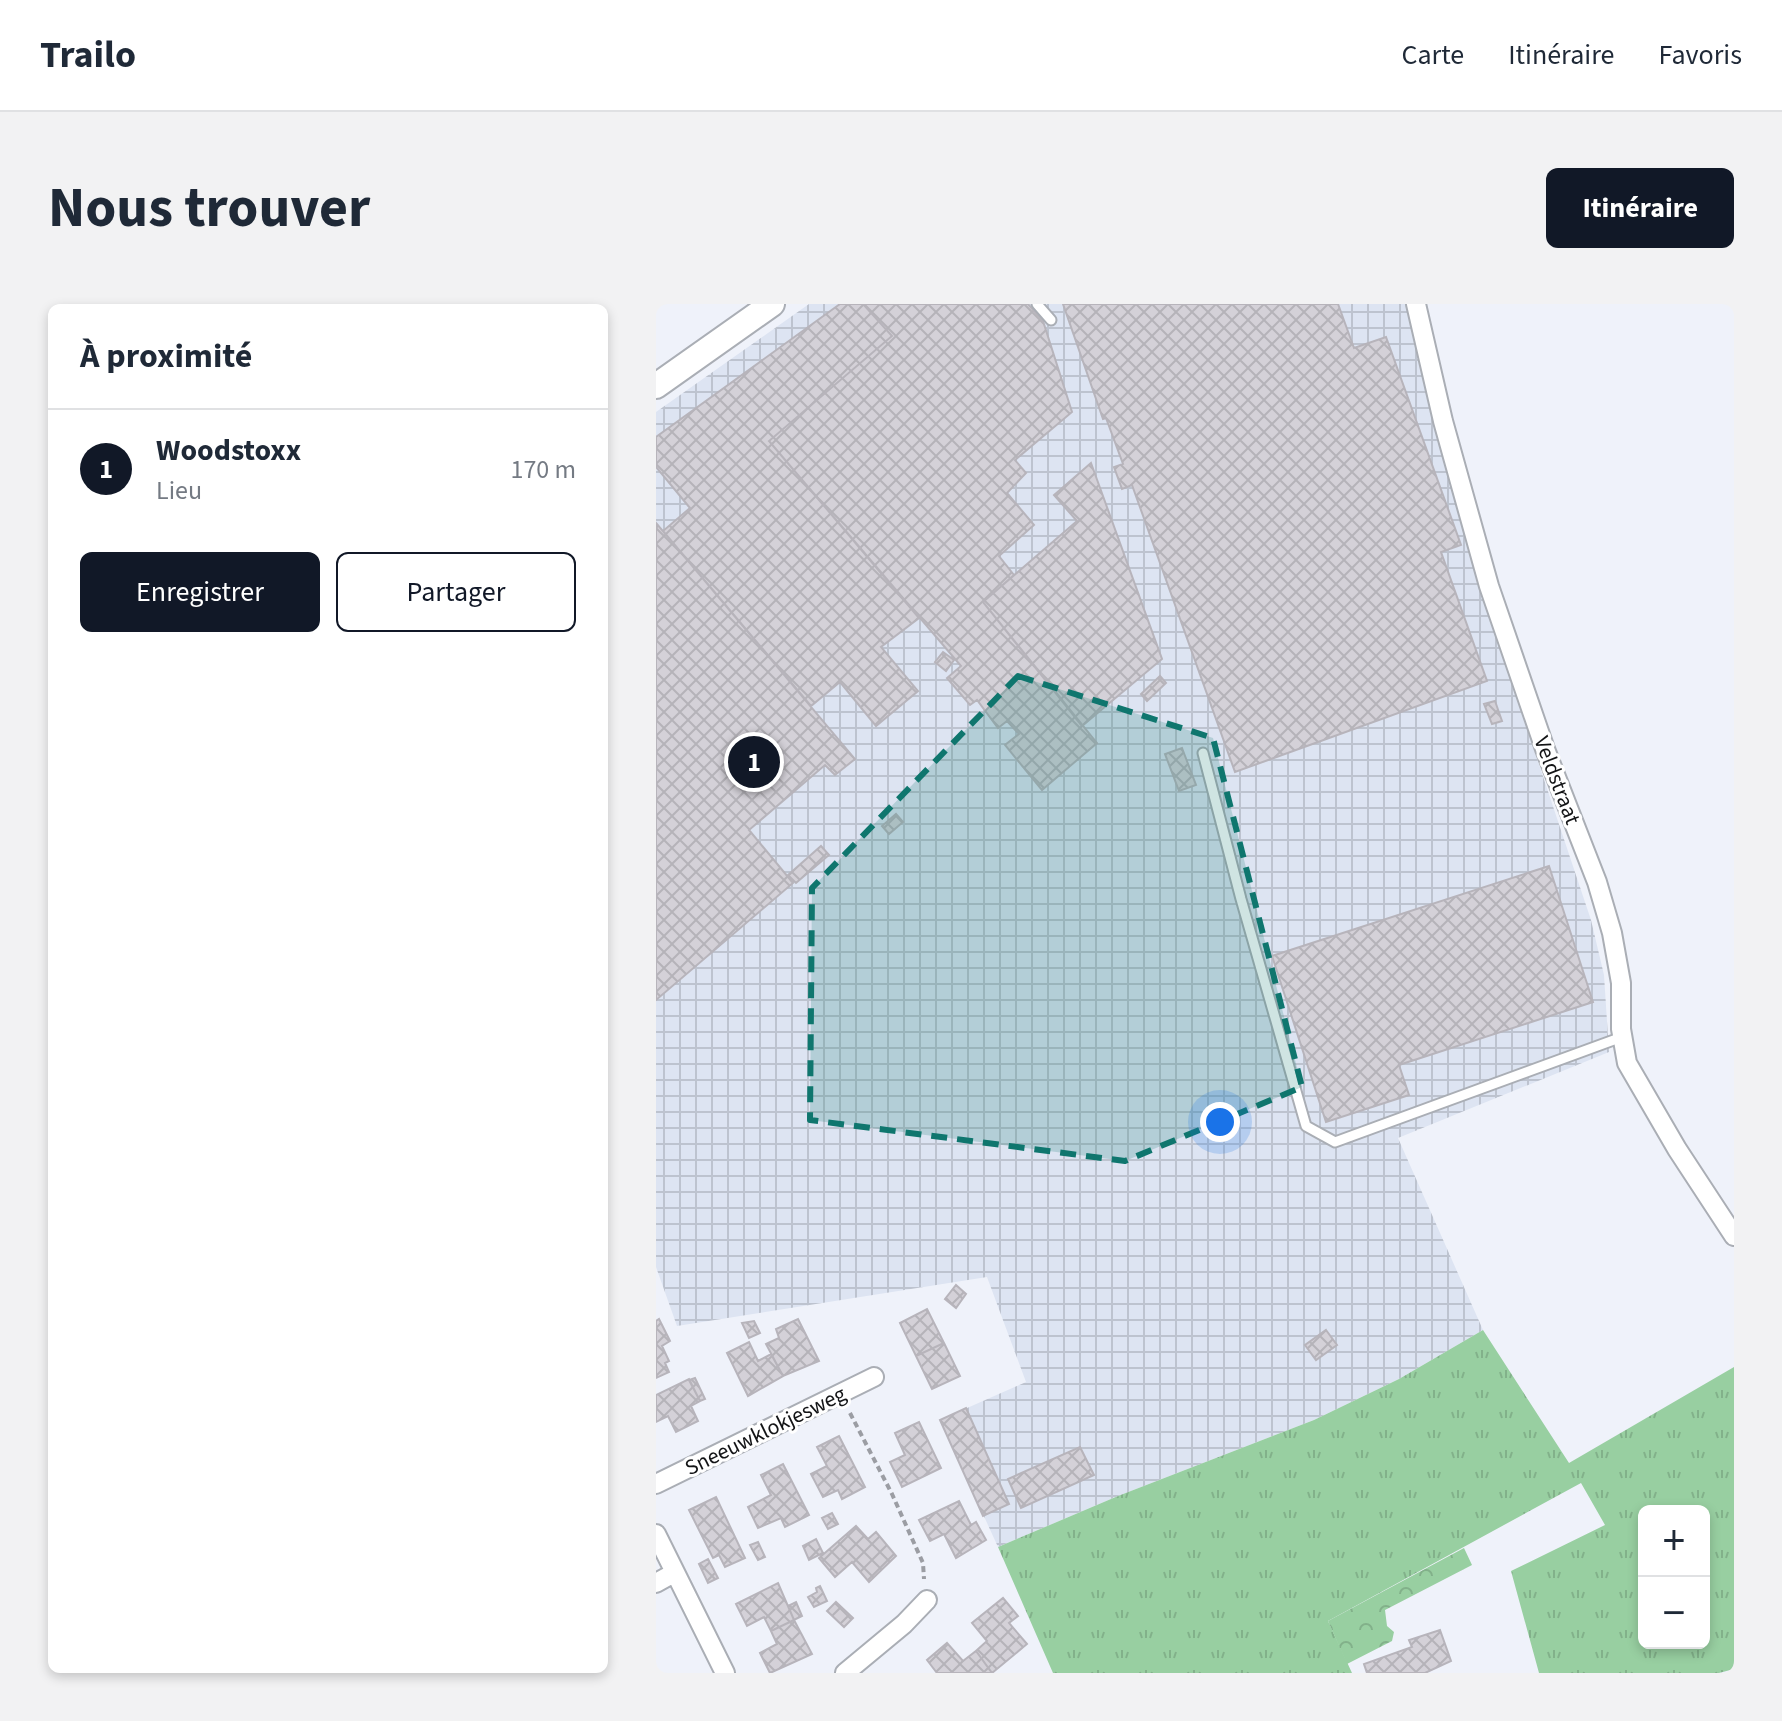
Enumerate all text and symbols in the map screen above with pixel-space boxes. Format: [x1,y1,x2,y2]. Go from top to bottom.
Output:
text: Trailo [40,28,136,82]
text: Carte [1401,35,1464,75]
text: Itinéraire [1508,35,1615,75]
text: Favoris [1659,35,1742,75]
button: Itinéraire [1546,168,1734,248]
text: Nous trouver [48,169,370,248]
text: À proximité [80,332,252,381]
text: Woodstoxx [156,429,301,472]
text: 1 [99,451,113,488]
text: 170 m [510,451,576,488]
text: Lieu [156,472,202,509]
button: Enregistrer [80,552,320,632]
button: Partager [336,552,576,632]
pin: 1 [728,732,780,792]
street label: Veldstraat [1526,732,1589,830]
your location [1200,1102,1240,1142]
street label: Sneeuwklokjesweg [680,1378,851,1484]
map controls [1638,1505,1710,1649]
button: + [1638,1505,1710,1577]
button: − [1638,1577,1710,1649]

